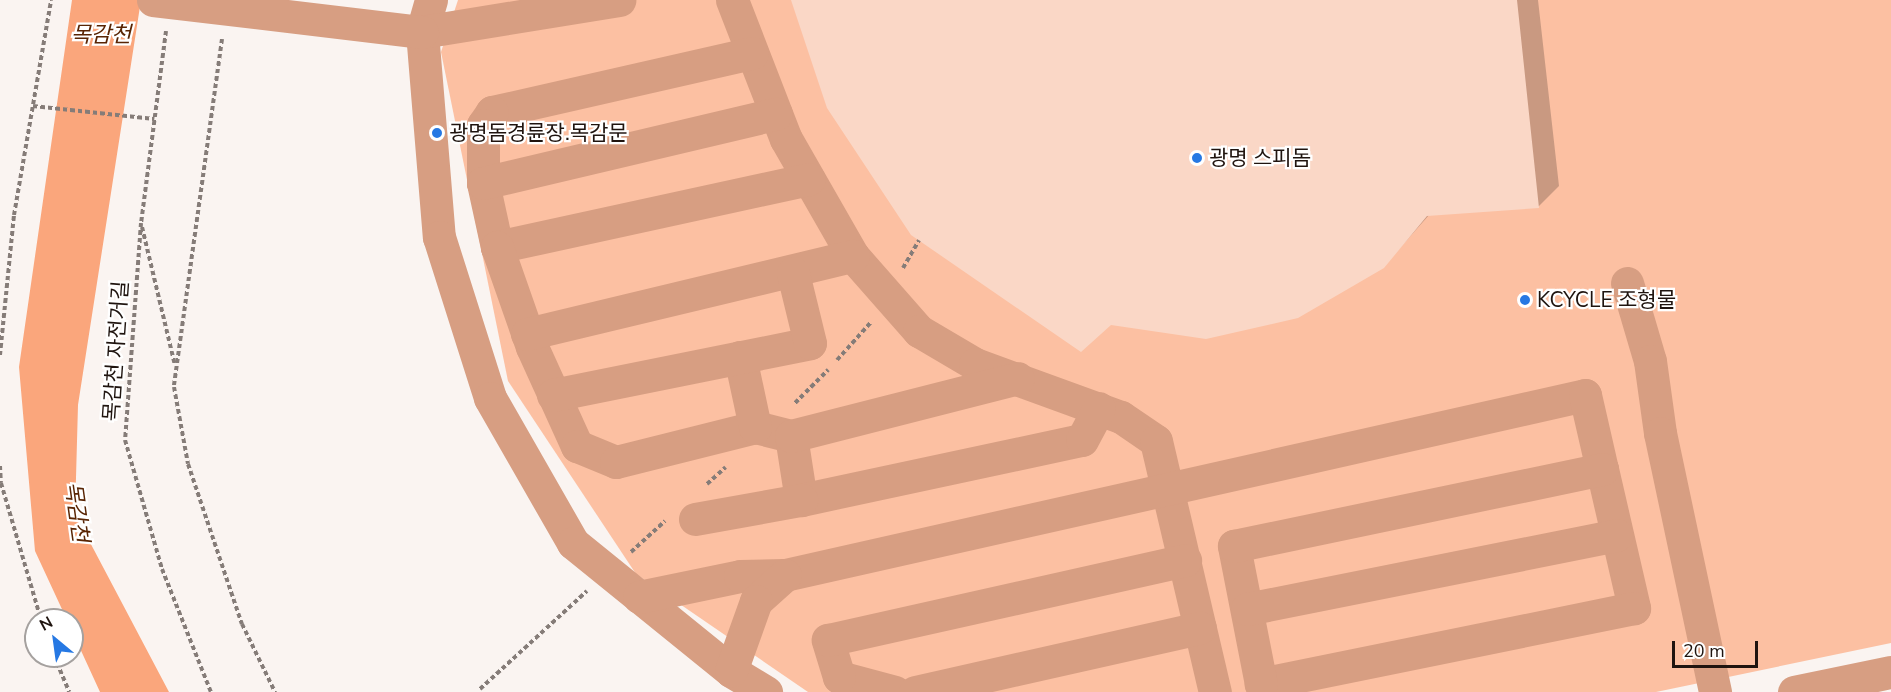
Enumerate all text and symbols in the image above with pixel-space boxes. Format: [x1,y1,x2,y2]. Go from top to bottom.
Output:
water label: 목감천 [71,23,131,49]
place label: 광명돔경륜장.목감문 [449,120,628,146]
marker: 광명돔경륜장.목감문 [430,126,444,140]
place label: 광명 스피돔 [1209,145,1311,171]
marker: 광명 스피돔 [1190,151,1204,165]
street label: 목감천 자전거길 [99,280,133,422]
place label: KCYCLE 조형물 [1537,287,1676,313]
marker: KCYCLE 조형물 [1518,293,1532,307]
water label: 목감천 [59,480,93,544]
north arrow [24,608,84,668]
text: N [36,611,57,637]
scale bar [1675,629,1760,667]
text: 20 m [1683,639,1725,663]

